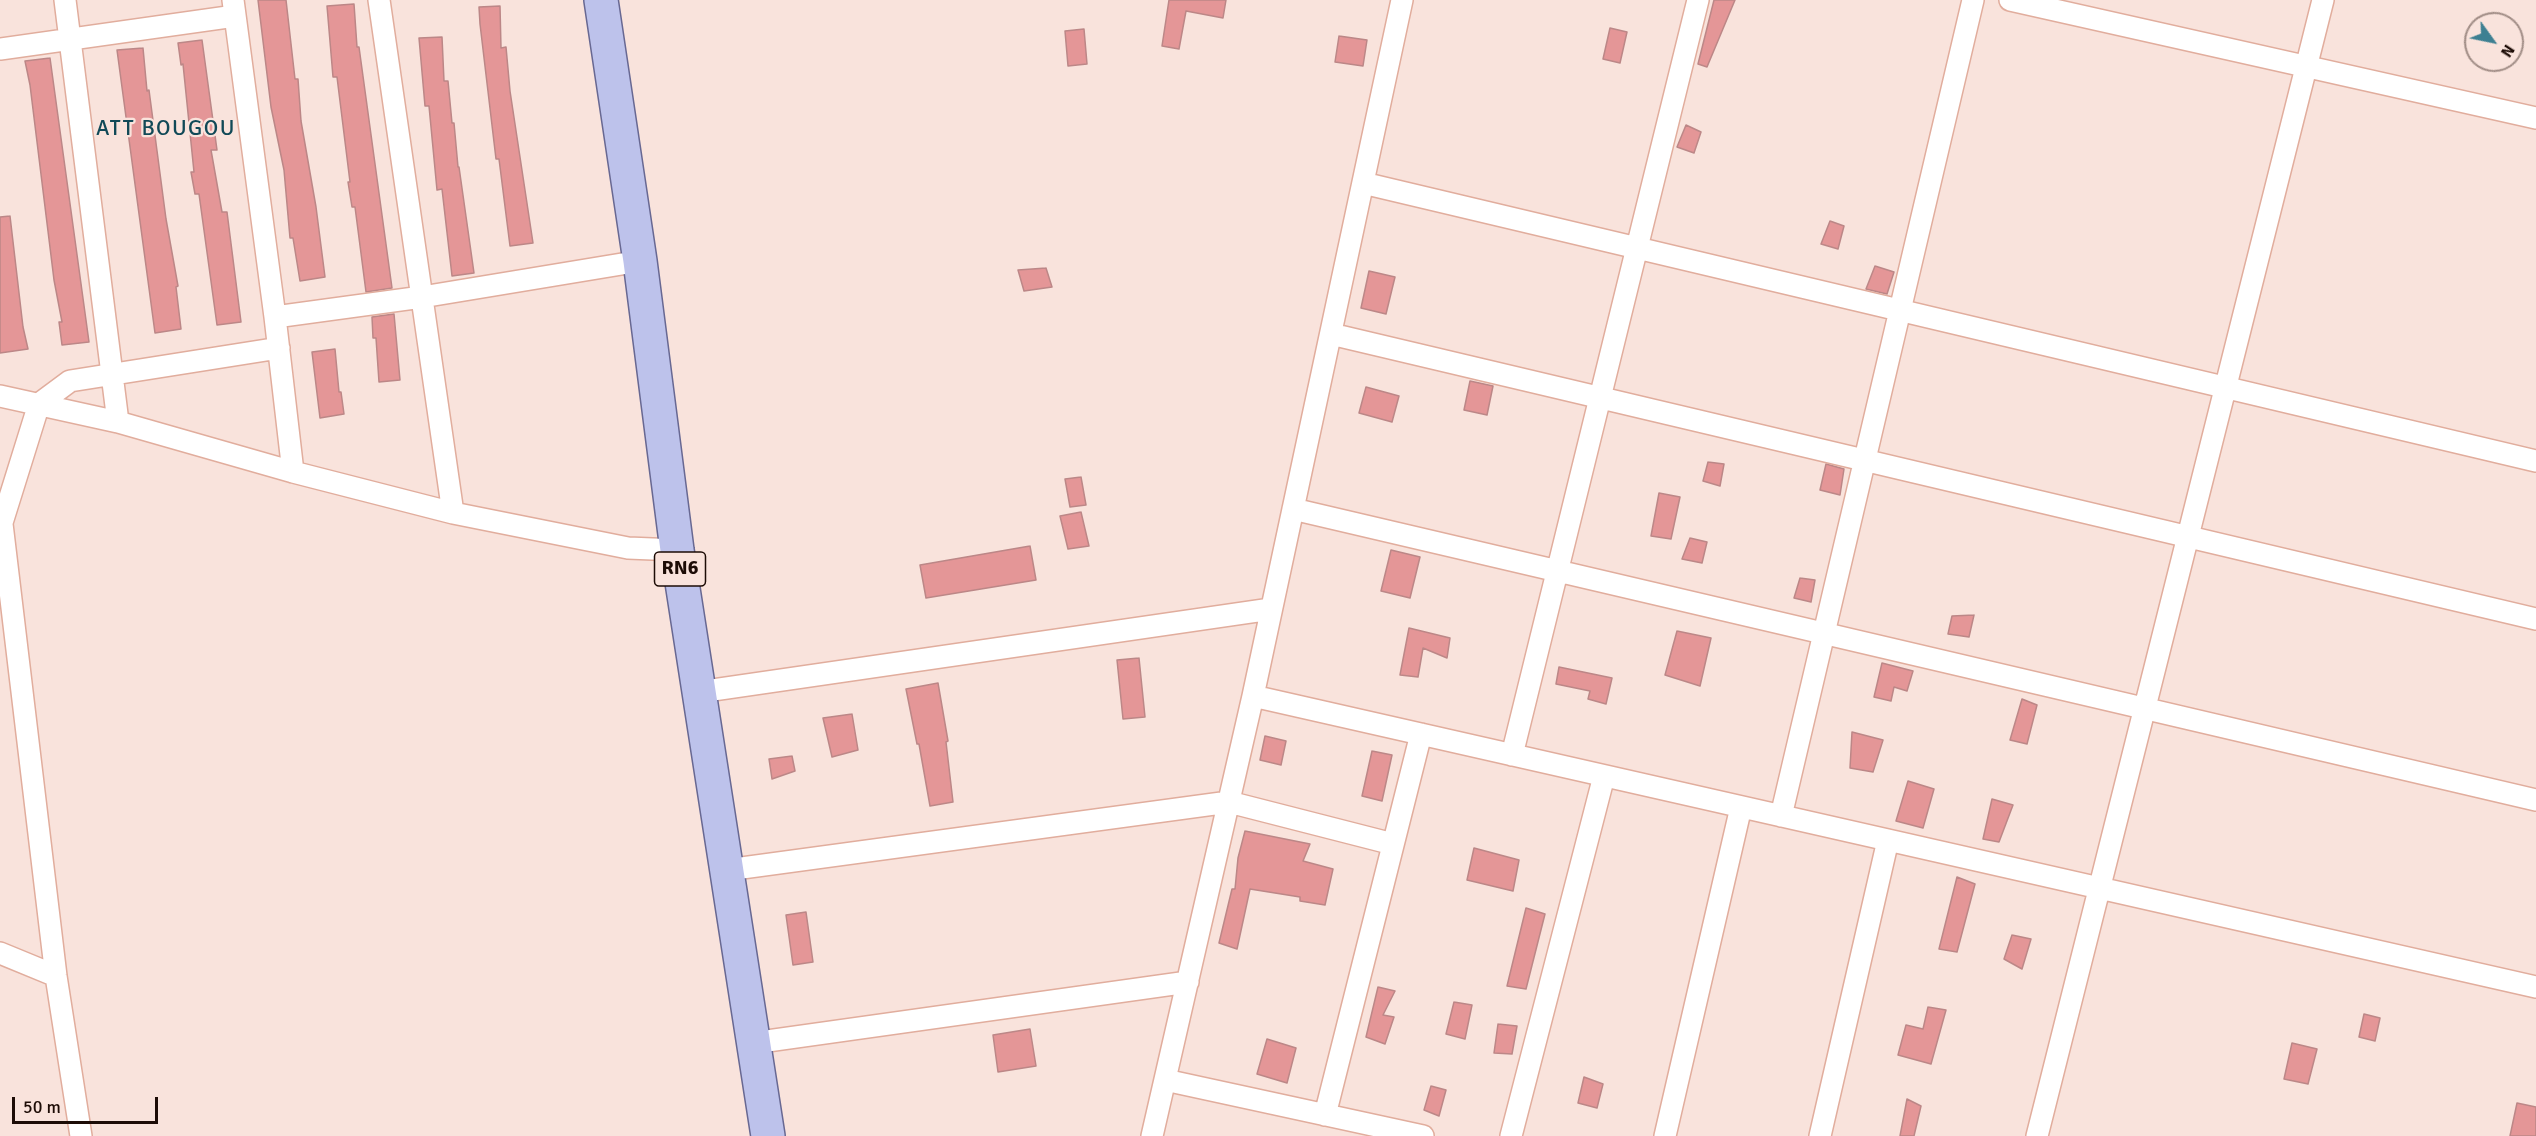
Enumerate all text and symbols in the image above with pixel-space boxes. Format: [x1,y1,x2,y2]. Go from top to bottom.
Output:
north arrow [2464,12,2524,72]
text: N [2496,41,2519,61]
district label: ATT BOUGOU [96,116,236,142]
road number: RN6 [654,552,706,586]
scale bar [15,1085,160,1123]
text: 50 m [23,1096,61,1118]

